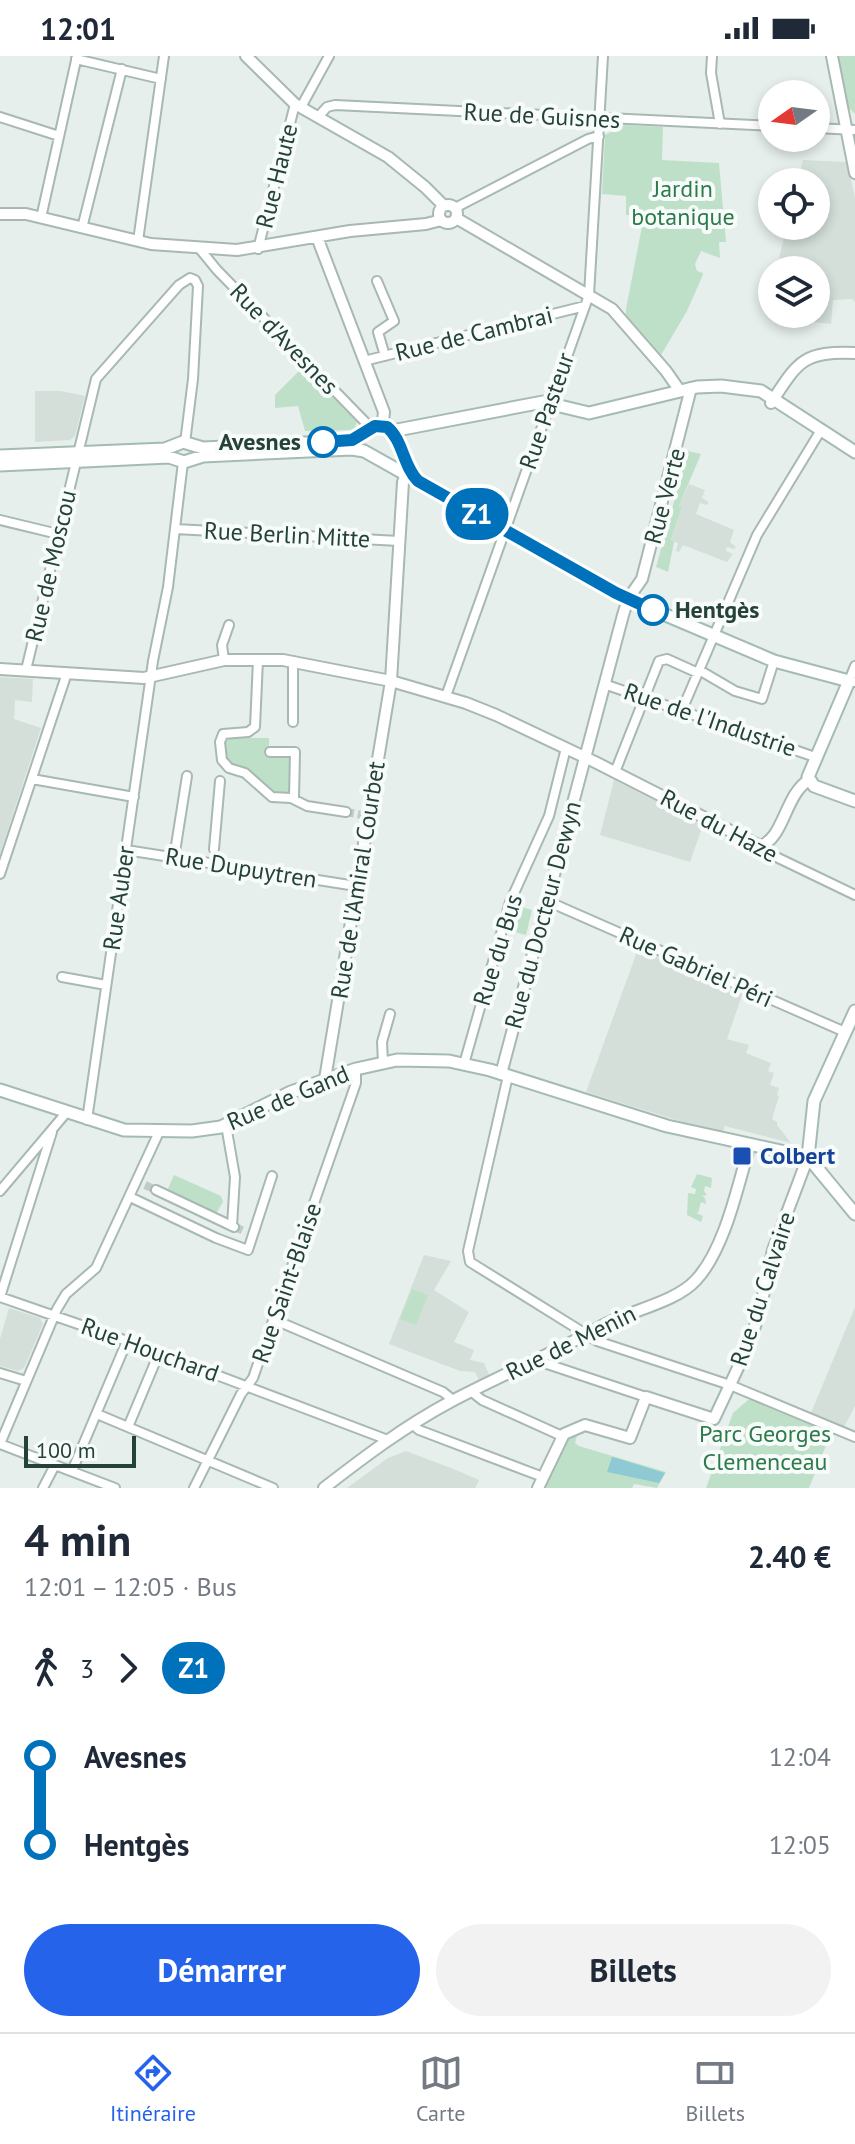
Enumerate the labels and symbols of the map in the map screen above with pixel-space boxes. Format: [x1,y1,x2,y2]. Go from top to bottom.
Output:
north arrow [758,80,830,152]
street label: Rue de Guisnes [463,96,621,135]
street label: Rue Haute [249,120,304,231]
park label: Jardin botanique [631,173,735,232]
street label: Rue d'Avesnes [224,276,345,401]
street label: Rue de Cambrai [392,299,556,368]
street label: Rue Pasteur [512,348,581,473]
place label: Avesnes [219,426,301,457]
marker: Avesnes [308,427,338,457]
street label: Rue Verte [637,444,692,547]
street label: Rue de Moscou [18,487,83,645]
line badge: Z1 [441,488,513,540]
street label: Rue Berlin Mitte [203,515,371,554]
place label: Hentgès [675,594,759,625]
marker: Hentgès [638,595,668,625]
street label: Rue de l'Industrie [620,676,800,764]
street label: Rue de l'Amiral Courbet [323,759,392,1001]
street label: Rue du Haze [655,782,783,869]
street label: Rue du Docteur Dewyn [497,798,588,1032]
street label: Rue Dupuytren [163,840,319,895]
street label: Rue Auber [96,844,141,952]
street label: Rue du Bus [466,890,529,1009]
street label: Rue Gabriel Péri [615,919,778,1014]
street label: Rue de Gand [222,1058,354,1137]
place label: Colbert [760,1140,836,1171]
marker: Colbert [731,1145,753,1167]
street label: Rue Saint-Blaise [245,1199,328,1367]
street label: Rue du Calvaire [723,1208,802,1370]
street label: Rue de Menin [501,1298,641,1387]
street label: Rue Houchard [77,1310,223,1389]
park label: Parc Georges Clemenceau [699,1418,831,1477]
scale bar [24,1432,136,1468]

